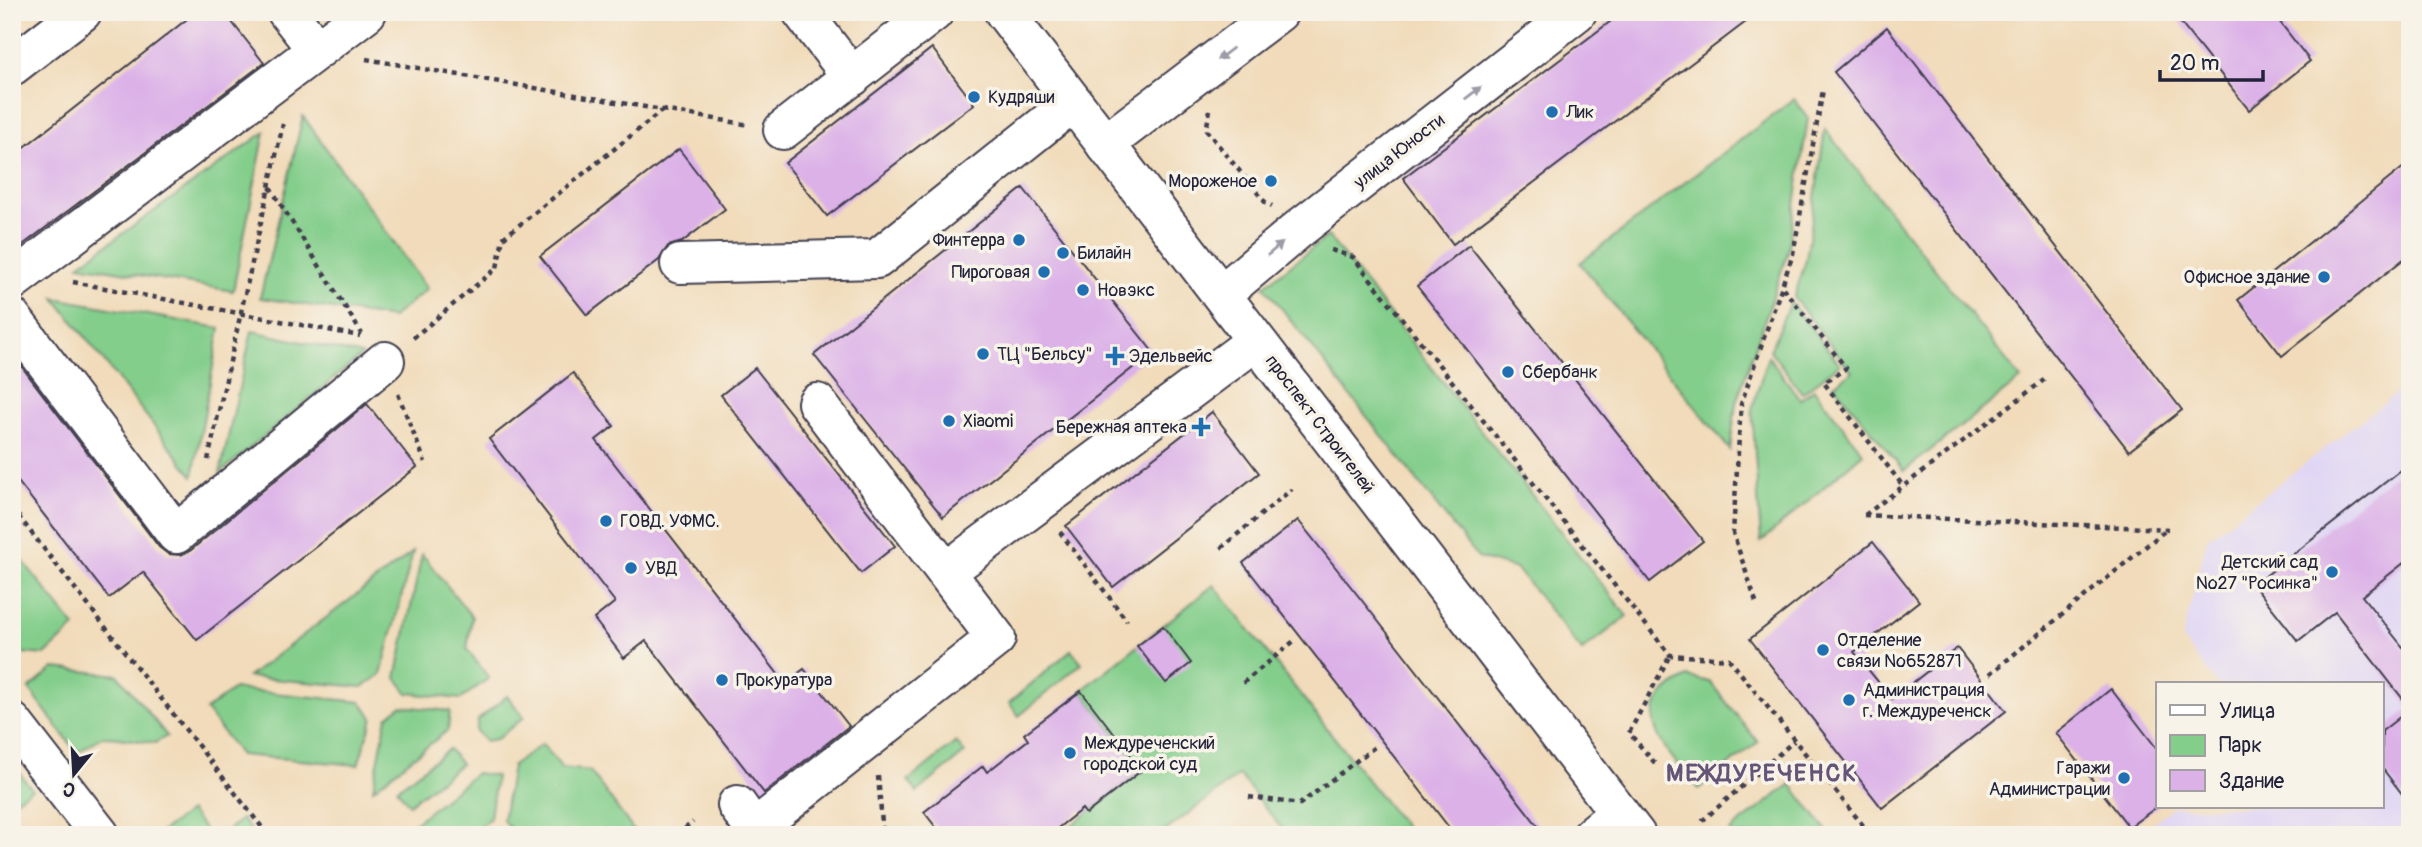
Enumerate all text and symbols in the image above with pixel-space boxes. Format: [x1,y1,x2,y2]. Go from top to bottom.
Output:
scale bar [2160,38,2263,82]
one-way arrow [1216,46,1234,60]
text: 20 m [2170,50,2219,77]
place label: Кудряши [988,86,1055,109]
one-way arrow [1464,87,1482,101]
marker: Кудряши [966,89,982,105]
place label: Лик [1565,101,1594,124]
marker: Лик [1544,104,1560,120]
street label: улица Юности [1349,109,1449,195]
place label: Мороженое [1168,170,1257,193]
marker: Мороженое [1263,173,1279,189]
place label: Финтерра [933,229,1005,252]
marker: Финтерра [1011,232,1027,248]
one-way arrow [1266,241,1284,257]
place label: Билайн [1077,242,1131,265]
marker: Билайн [1055,245,1071,261]
place label: Пироговая [952,261,1030,284]
marker: Пироговая [1036,264,1052,280]
place label: Офисное здание [2184,266,2310,289]
marker: Офисное здание [2316,269,2332,285]
place label: Новэкс [1097,279,1155,302]
marker: Новэкс [1075,282,1091,298]
place label: ТЦ "Бельсу" [997,343,1093,366]
place label: Эдельвейс [1129,345,1213,368]
marker: ТЦ "Бельсу" [975,346,991,362]
marker: Эдельвейс [1107,348,1123,364]
street label: проспект Строителей [1260,350,1379,498]
place label: Сбербанк [1522,361,1598,384]
marker: Сбербанк [1500,364,1516,380]
place label: Xiaomi [963,410,1013,433]
marker: Xiaomi [941,413,957,429]
place label: Бережная аптека [1056,416,1187,439]
marker: Бережная аптека [1193,419,1209,435]
place label: ГОВД. УФМС. [620,510,720,533]
marker: ГОВД. УФМС. [598,513,614,529]
place label: Детский сад №27 "Росинка" [2196,551,2318,595]
place label: УВД [645,557,677,580]
marker: УВД [623,560,639,576]
marker: Детский сад №27 "Росинка" [2324,564,2340,580]
place label: Отделение связи №652871 [1837,629,1962,673]
marker: Отделение связи №652871 [1815,642,1831,658]
place label: Прокуратура [736,669,832,692]
marker: Прокуратура [714,672,730,688]
place label: Администрация г. Междуреченск [1863,679,1992,723]
legend [2156,682,2384,808]
marker: Администрация г. Междуреченск [1841,692,1857,708]
text: Улица [2219,698,2275,725]
place label: Междуреченский городской суд [1084,732,1215,776]
text: Парк [2219,732,2262,759]
north arrow [38,738,108,808]
marker: Междуреченский городской суд [1062,745,1078,761]
place label: Гаражи Администрации [1989,757,2110,801]
district label: МЕЖДУРЕЧЕНСК [1666,759,1858,788]
text: Здание [2219,768,2285,795]
marker: Гаражи Администрации [2116,770,2132,786]
text: С [60,776,78,802]

